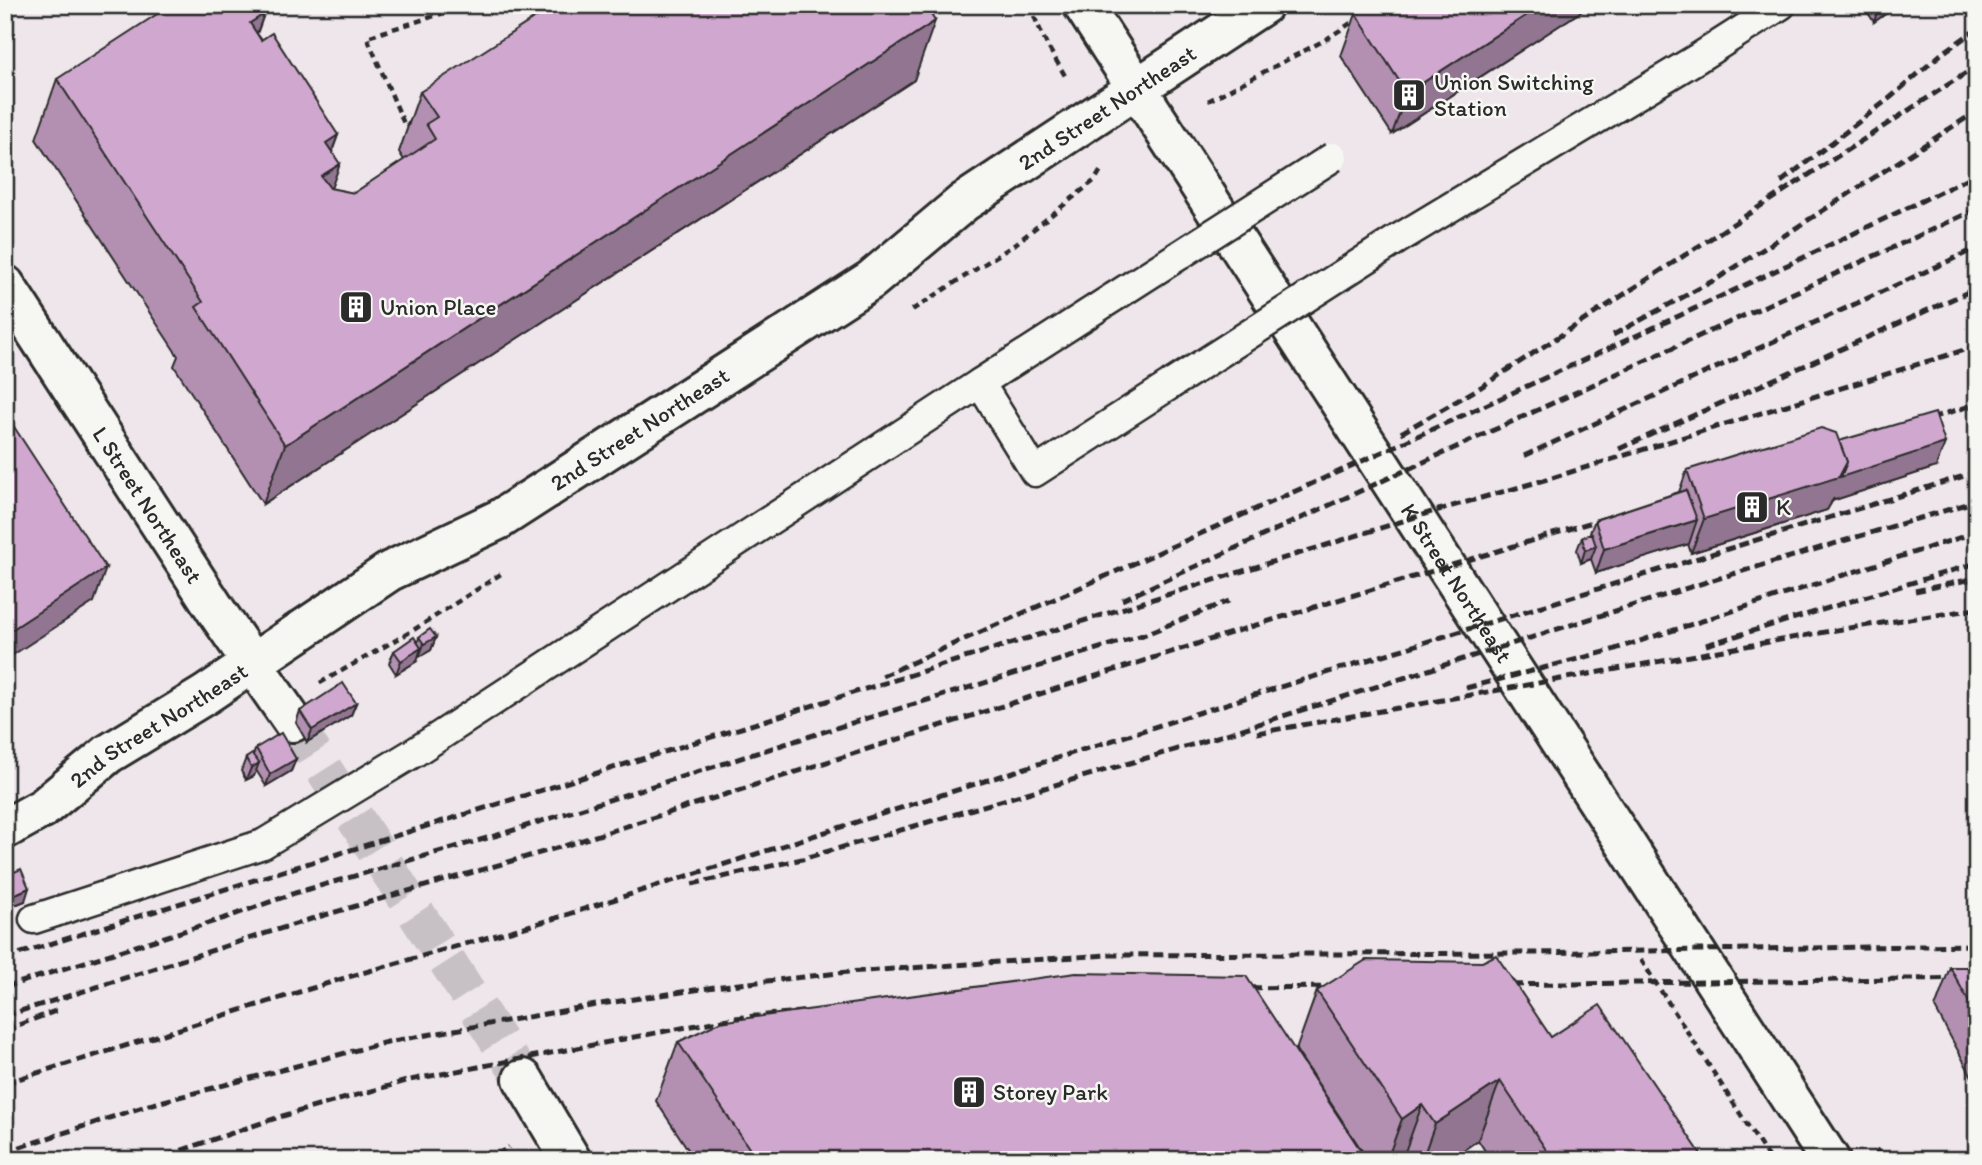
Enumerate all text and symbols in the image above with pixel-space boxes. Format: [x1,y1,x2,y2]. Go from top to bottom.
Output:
street label: 2nd Street Northeast [1013,39,1201,176]
place label: Union Switching Station [1434,68,1594,122]
building icon: Union Switching Station [1390,76,1428,114]
building icon: Union Place [337,288,375,326]
place label: Union Place [380,293,497,321]
street label: 2nd Street Northeast [545,361,734,497]
street label: L Street Northeast [87,421,209,589]
building icon: K [1733,488,1771,526]
place label: K [1776,493,1791,521]
street label: K Street Northeast [1395,498,1519,668]
street label: 2nd Street Northeast [64,657,253,794]
building icon: Storey Park [950,1073,988,1111]
place label: Storey Park [993,1078,1108,1106]

